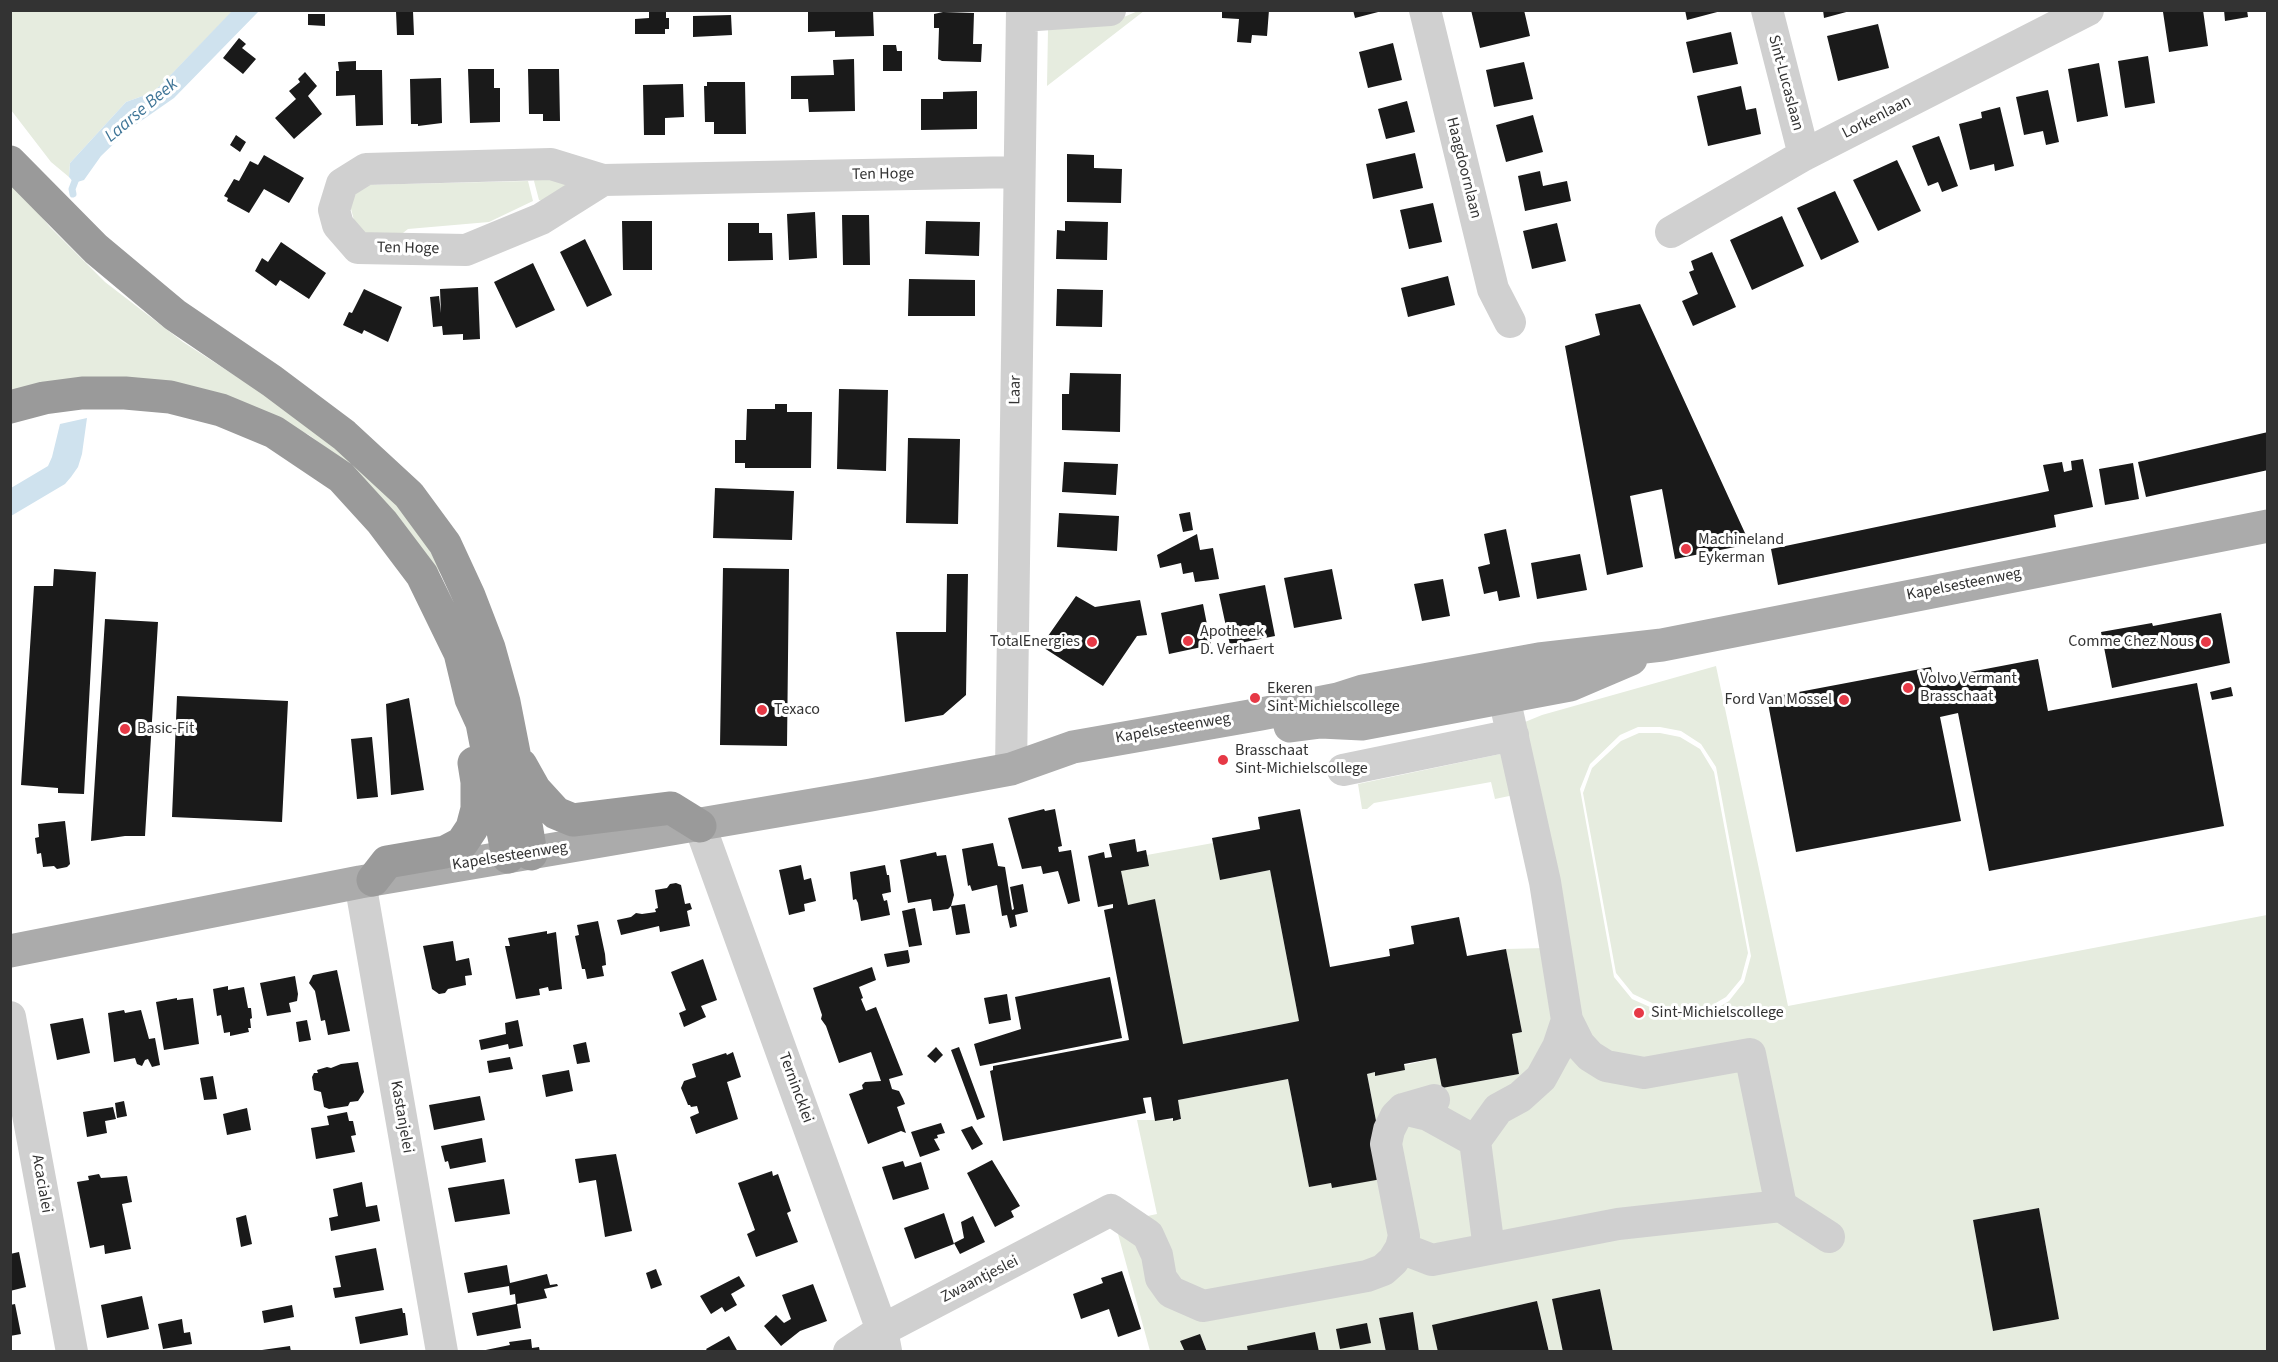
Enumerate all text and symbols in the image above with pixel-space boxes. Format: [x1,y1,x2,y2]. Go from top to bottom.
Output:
street label: Sint-Lucaslaan [1763,33,1807,133]
water label: Laarse Beek [101,74,183,148]
street label: Lorkenlaan [1839,92,1915,144]
street label: Haagdoornlaan [1441,115,1485,221]
street label: Ten Hoge [852,165,914,185]
street label: Ten Hoge [377,239,439,259]
street label: Laar [1006,375,1026,405]
place label: Machineland Eykerman [1698,530,1784,568]
marker: Machineland Eykerman [1679,542,1693,556]
street label: Kapelsesteenweg [1905,564,2023,606]
place label: Apotheek D. Verhaert [1200,622,1274,660]
place label: TotalEnergies [990,632,1080,652]
place label: Comme Chez Nous [2068,632,2194,652]
marker: Apotheek D. Verhaert [1181,634,1195,648]
marker: TotalEnergies [1085,635,1099,649]
marker: Comme Chez Nous [2199,635,2213,649]
place label: Volvo Vermant Brasschaat [1920,669,2017,707]
place label: Ekeren Sint-Michielscollege [1267,679,1400,717]
marker: Volvo Vermant Brasschaat [1901,681,1915,695]
place label: Ford Van Mossel [1725,690,1832,710]
marker: Ekeren Sint-Michielscollege [1248,691,1262,705]
marker: Ford Van Mossel [1837,693,1851,707]
place label: Texaco [774,700,820,720]
marker: Texaco [755,703,769,717]
street label: Kapelsesteenweg [1114,709,1232,749]
place label: Basic-Fit [137,719,194,739]
marker: Basic-Fit [118,722,132,736]
place label: Brasschaat Sint-Michielscollege [1235,741,1368,779]
marker: Brasschaat Sint-Michielscollege [1216,753,1230,767]
street label: Kapelsesteenweg [451,838,569,876]
place label: Sint-Michielscollege [1651,1003,1784,1023]
marker: Sint-Michielscollege [1632,1006,1646,1020]
street label: Ternincklei [773,1050,817,1126]
street label: Kastanjelei [385,1079,417,1155]
street label: Acacialei [26,1153,56,1215]
street label: Zwaantjeslei [938,1252,1022,1308]

